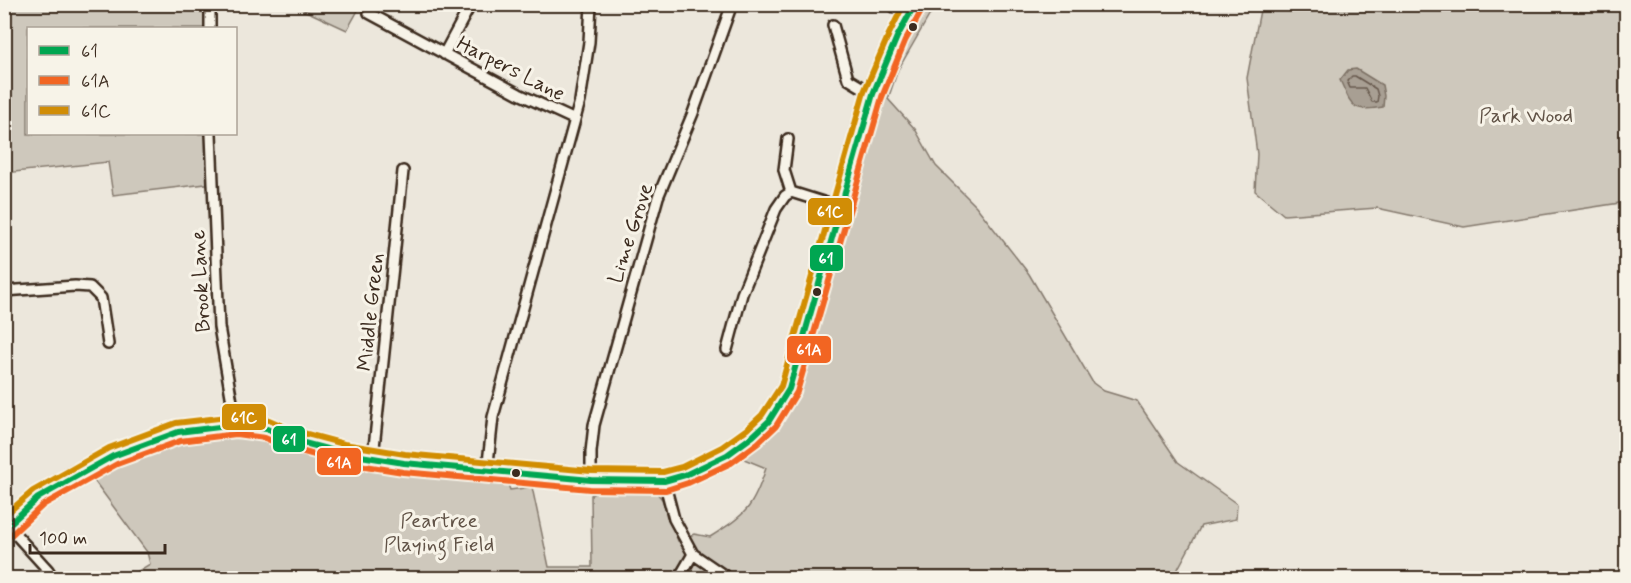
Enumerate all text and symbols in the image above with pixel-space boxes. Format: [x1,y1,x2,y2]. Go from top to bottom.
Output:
unlabelled marker [907,21,919,33]
legend [27,27,237,135]
street label: Harpers Lane [451,30,570,108]
text: 61 [81,40,98,64]
text: 61A [81,70,110,94]
text: 61C [81,100,111,124]
park label: Park Wood [1479,102,1573,130]
street label: Lime Grove [602,180,660,287]
line badge: 61C [807,197,853,226]
text: 61C [817,202,844,223]
street label: Brook Lane [184,229,218,333]
line badge: 61 [809,244,844,272]
text: 61 [818,249,834,270]
street label: Middle Green [351,252,391,373]
unlabelled marker [811,286,823,298]
line badge: 61A [786,335,832,364]
text: 61A [796,340,822,361]
line badge: 61C [221,403,267,431]
text: 61C [231,408,258,429]
line badge: 61 [272,425,306,453]
text: 61 [281,430,297,451]
line badge: 61A [316,447,362,476]
text: 61A [326,453,352,474]
unlabelled marker [510,467,522,479]
park label: Peartree Playing Field [384,507,494,561]
scale bar [30,517,165,555]
text: 100 m [39,527,87,551]

